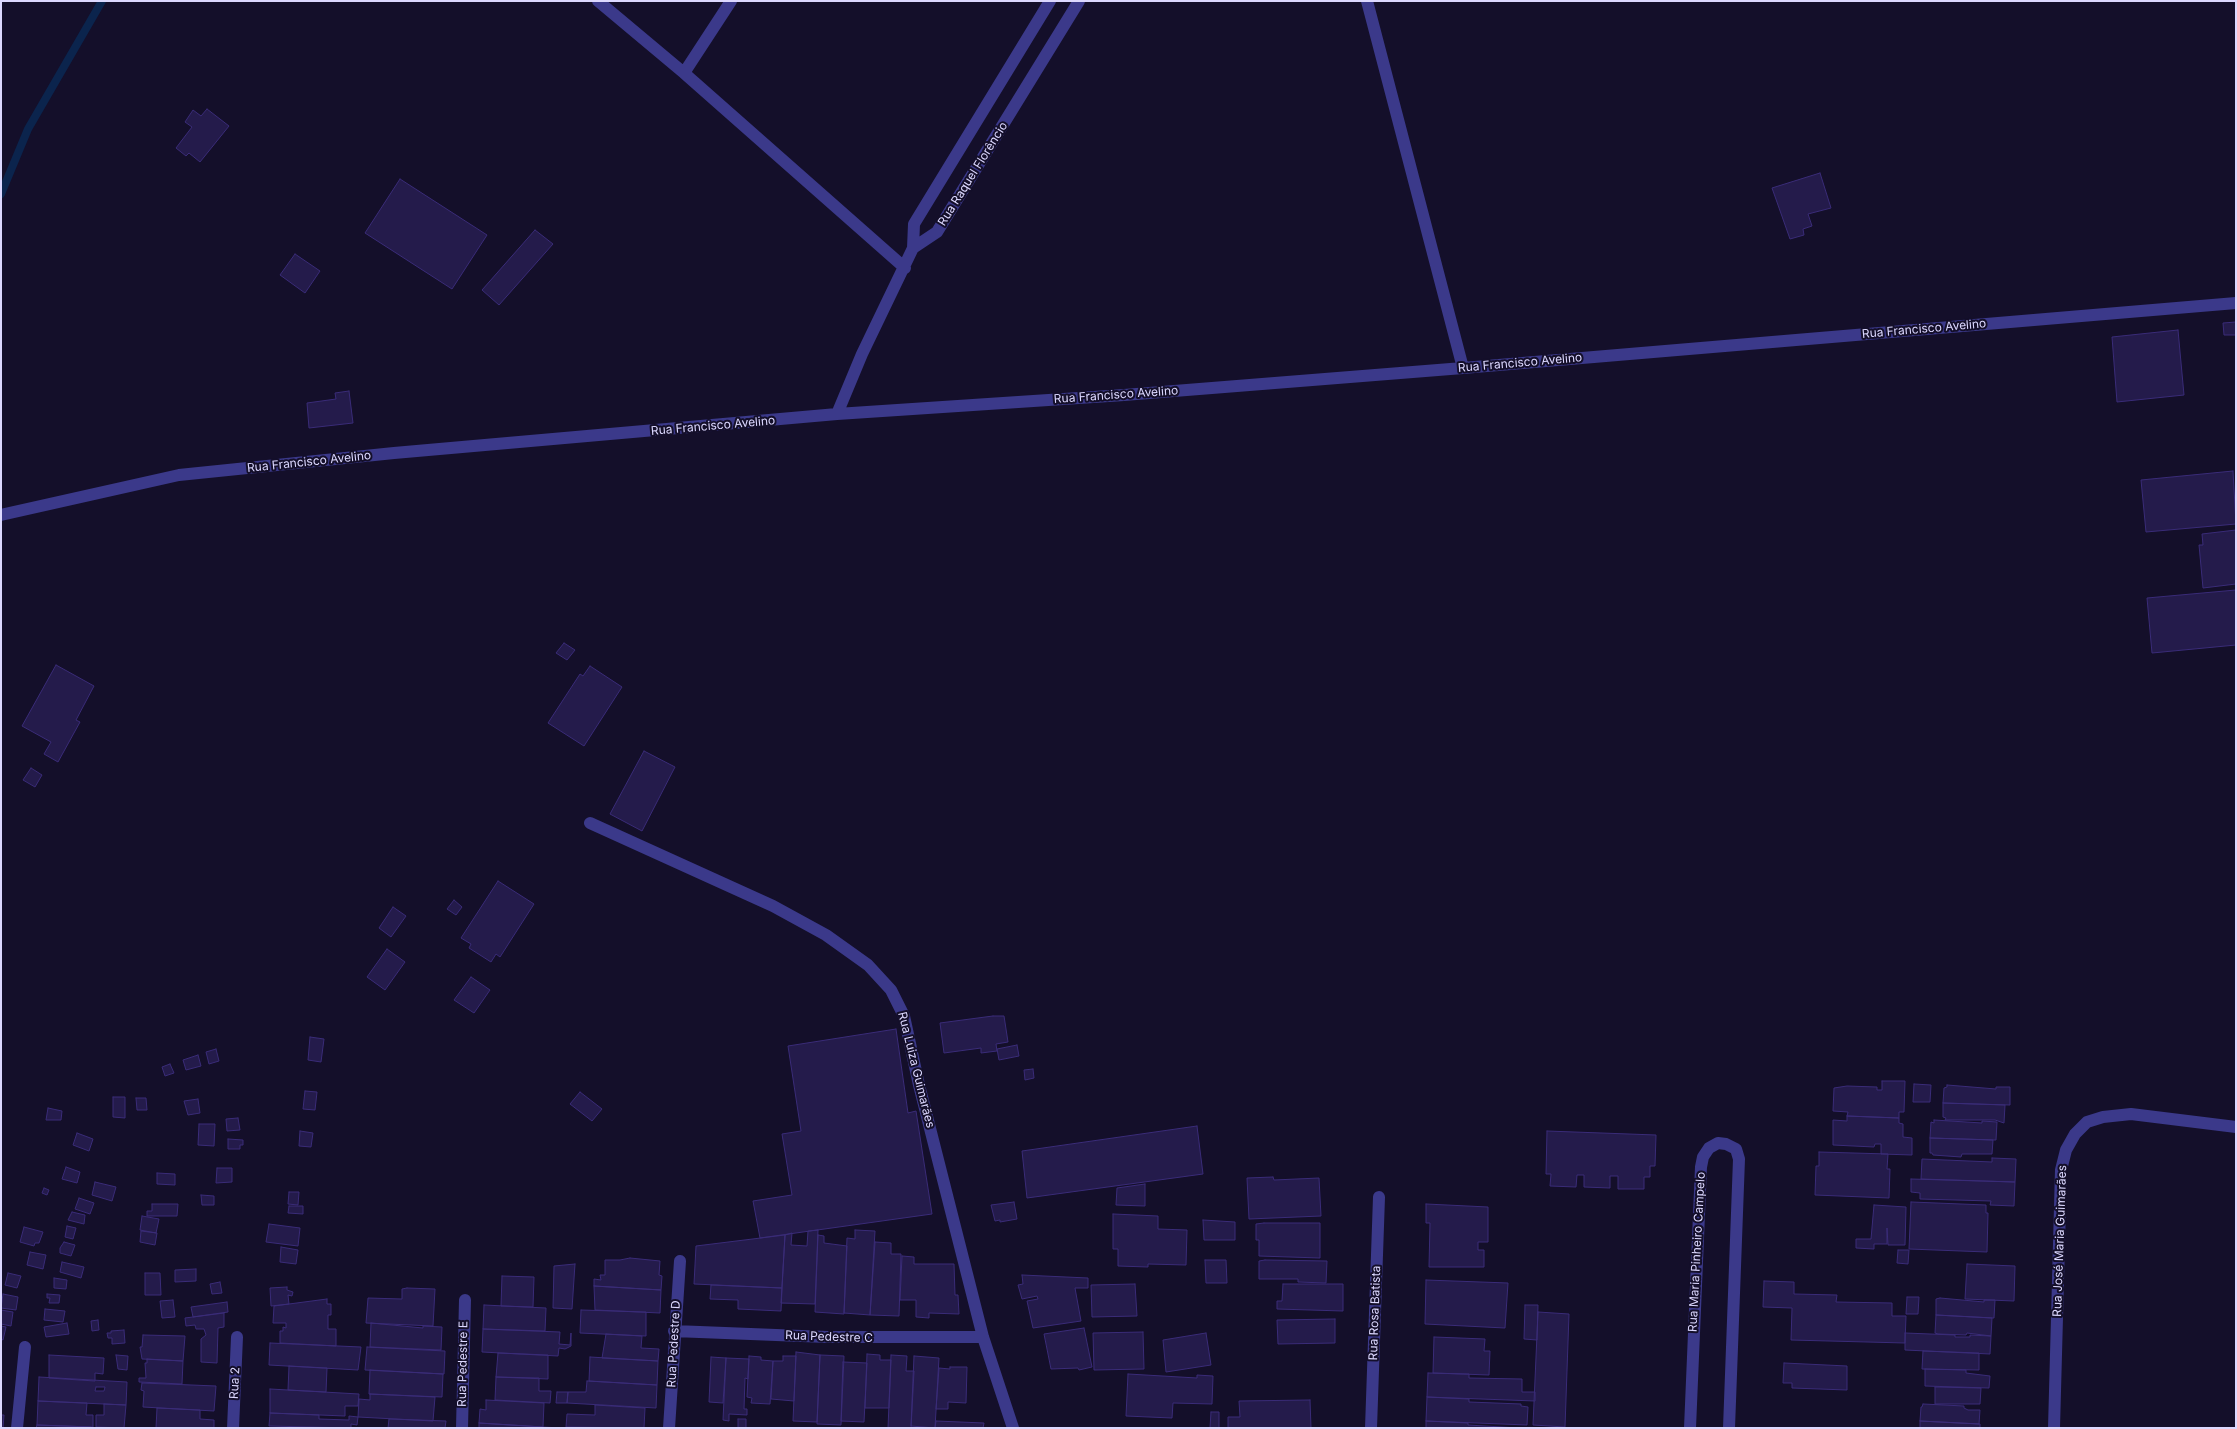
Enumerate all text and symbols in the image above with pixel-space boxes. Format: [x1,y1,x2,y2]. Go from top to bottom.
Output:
street label: Rua Raquel Florêncio [935,119,1011,229]
street label: Rua Francisco Avelino [1861,316,1987,342]
street label: Rua Francisco Avelino [1457,350,1583,376]
street label: Rua Francisco Avelino [1053,383,1179,407]
street label: Rua Francisco Avelino [650,413,776,439]
street label: Rua Francisco Avelino [246,448,372,476]
street label: Rua Luiza Guimarães [895,1010,937,1130]
street label: Rua José Maria Guimarães [2050,1165,2070,1317]
street label: Rua Maria Pinheiro Campelo [1686,1172,1708,1332]
street label: Rua Rosa Batista [1366,1265,1384,1361]
street label: Rua Pedestre D [665,1300,683,1388]
street label: Rua Pedestre E [455,1321,471,1407]
street label: Rua Pedestre C [785,1328,873,1346]
street label: Rua 2 [227,1367,243,1399]

